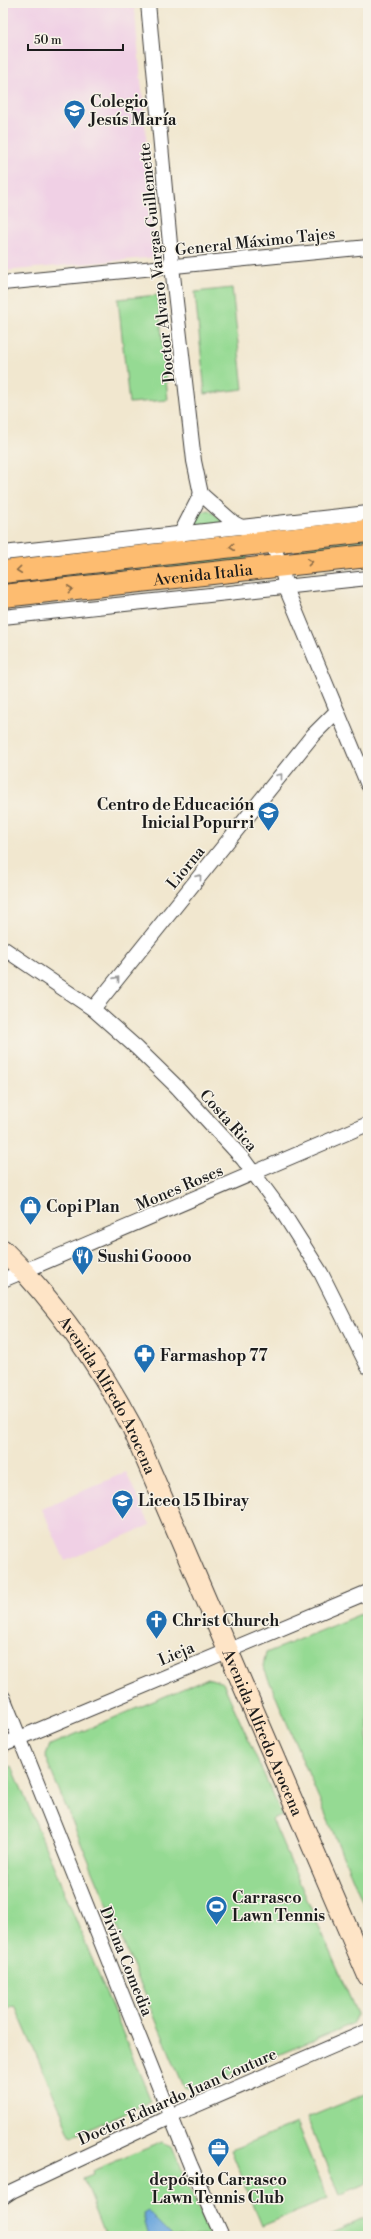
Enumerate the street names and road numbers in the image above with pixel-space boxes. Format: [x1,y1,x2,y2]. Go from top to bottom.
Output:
street label: Doctor Alvaro Vargas Guillemette [134,142,180,384]
street label: General Máximo Tajes [174,224,336,260]
street label: Avenida Italia [151,560,254,591]
street label: Liorna [162,841,210,893]
street label: Costa Rica [195,1085,262,1157]
street label: Mones Roses [133,1161,226,1215]
street label: Avenida Alfredo Arocena [53,1311,160,1478]
street label: Lieja [155,1637,198,1670]
street label: Avenida Alfredo Arocena [217,1645,307,1820]
street label: Divina Comedia [95,1904,157,2020]
street label: Doctor Eduardo Juan Couture [75,2044,280,2150]

